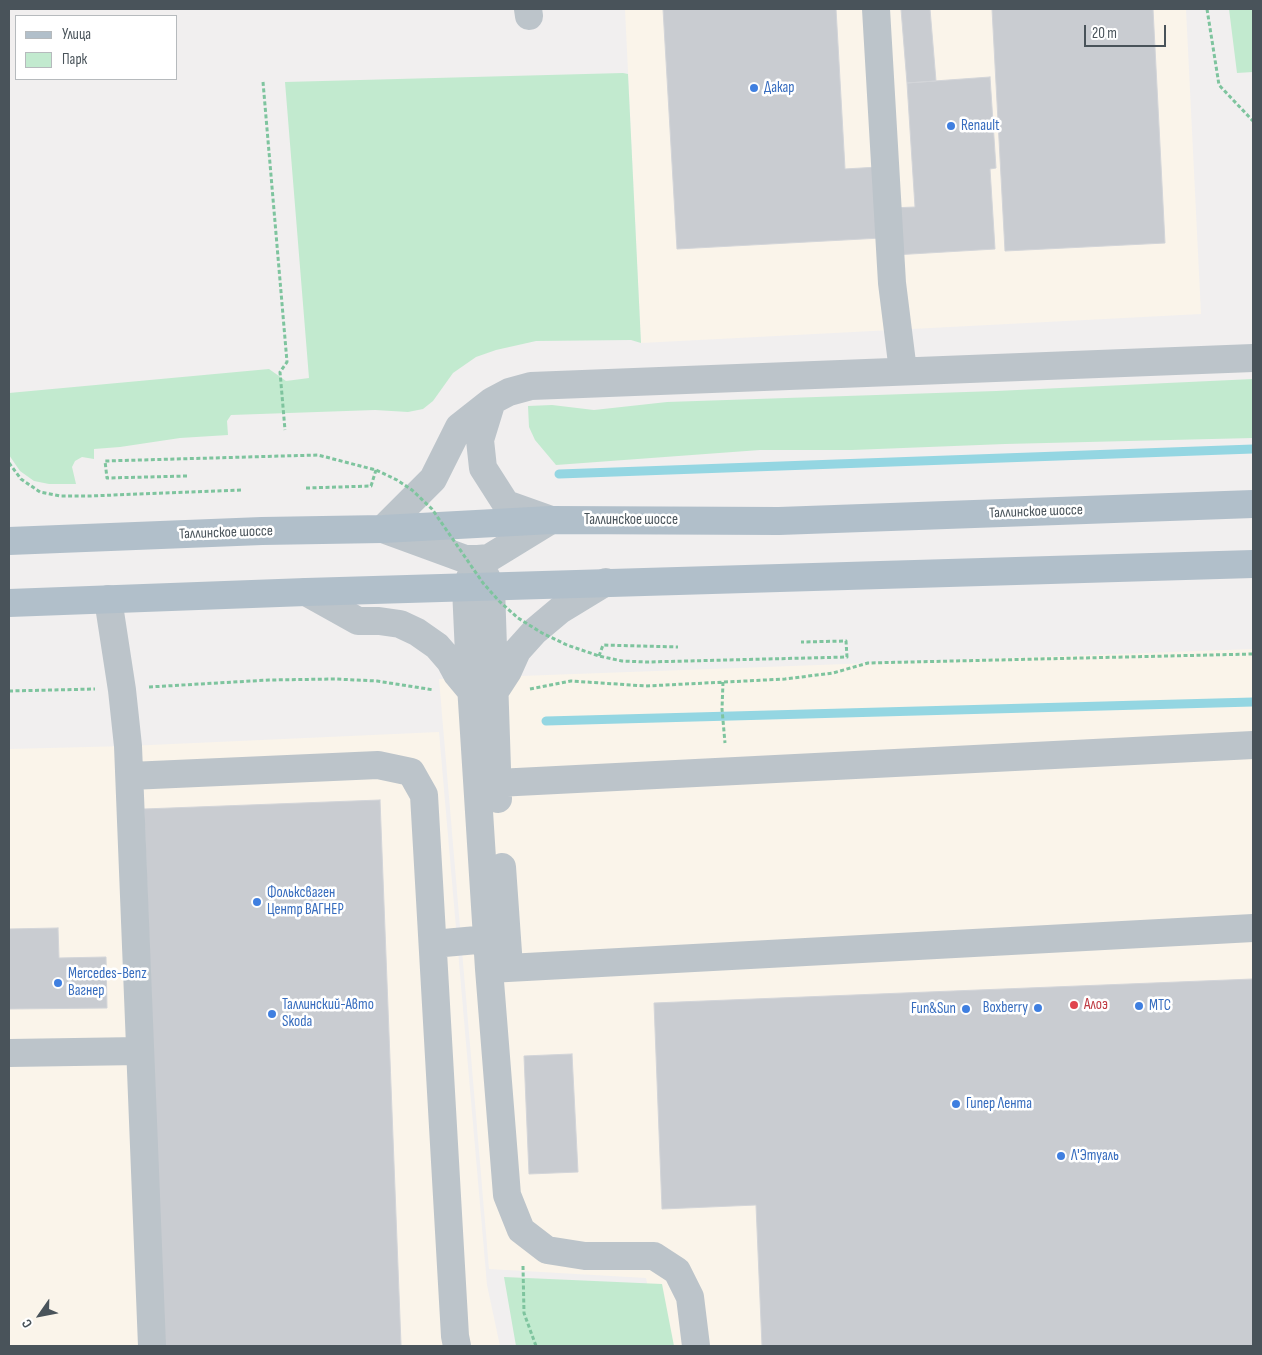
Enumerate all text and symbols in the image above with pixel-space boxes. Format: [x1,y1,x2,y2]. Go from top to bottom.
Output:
legend [15,15,178,80]
scale bar [1087,15,1170,47]
text: 20 m [1092,24,1117,43]
text: Улица [62,25,91,44]
text: Парк [62,50,87,69]
place label: Дакар [764,79,795,97]
marker: Дакар [748,82,760,94]
place label: Renault [961,117,1000,135]
marker: Renault [945,120,957,132]
street label: Таллинское шоссе [989,501,1083,523]
street label: Таллинское шоссе [584,511,678,529]
street label: Таллинское шоссе [179,522,273,544]
place label: Фольксваген Центр ВАГНЕР [267,884,344,919]
marker: Фольксваген Центр ВАГНЕР [251,896,263,908]
place label: Mercedes-Benz Вагнер [68,965,147,1000]
marker: Mercedes-Benz Вагнер [52,977,64,989]
place label: Таллинский-Авто Skoda [282,996,374,1031]
place label: Алоэ [1084,996,1108,1014]
place label: МТС [1149,997,1171,1015]
place label: Boxberry [983,999,1028,1017]
marker: Алоэ [1068,999,1080,1011]
place label: Fun&Sun [911,1000,956,1018]
marker: МТС [1133,1000,1145,1012]
marker: Boxberry [1032,1002,1044,1014]
marker: Fun&Sun [960,1003,972,1015]
marker: Таллинский-Авто Skoda [266,1008,278,1020]
place label: Гипер Лента [966,1095,1032,1113]
marker: Гипер Лента [950,1098,962,1110]
place label: Л'Этуаль [1071,1147,1119,1165]
marker: Л'Этуаль [1055,1150,1067,1162]
north arrow [15,1290,65,1340]
text: С [18,1316,36,1331]

